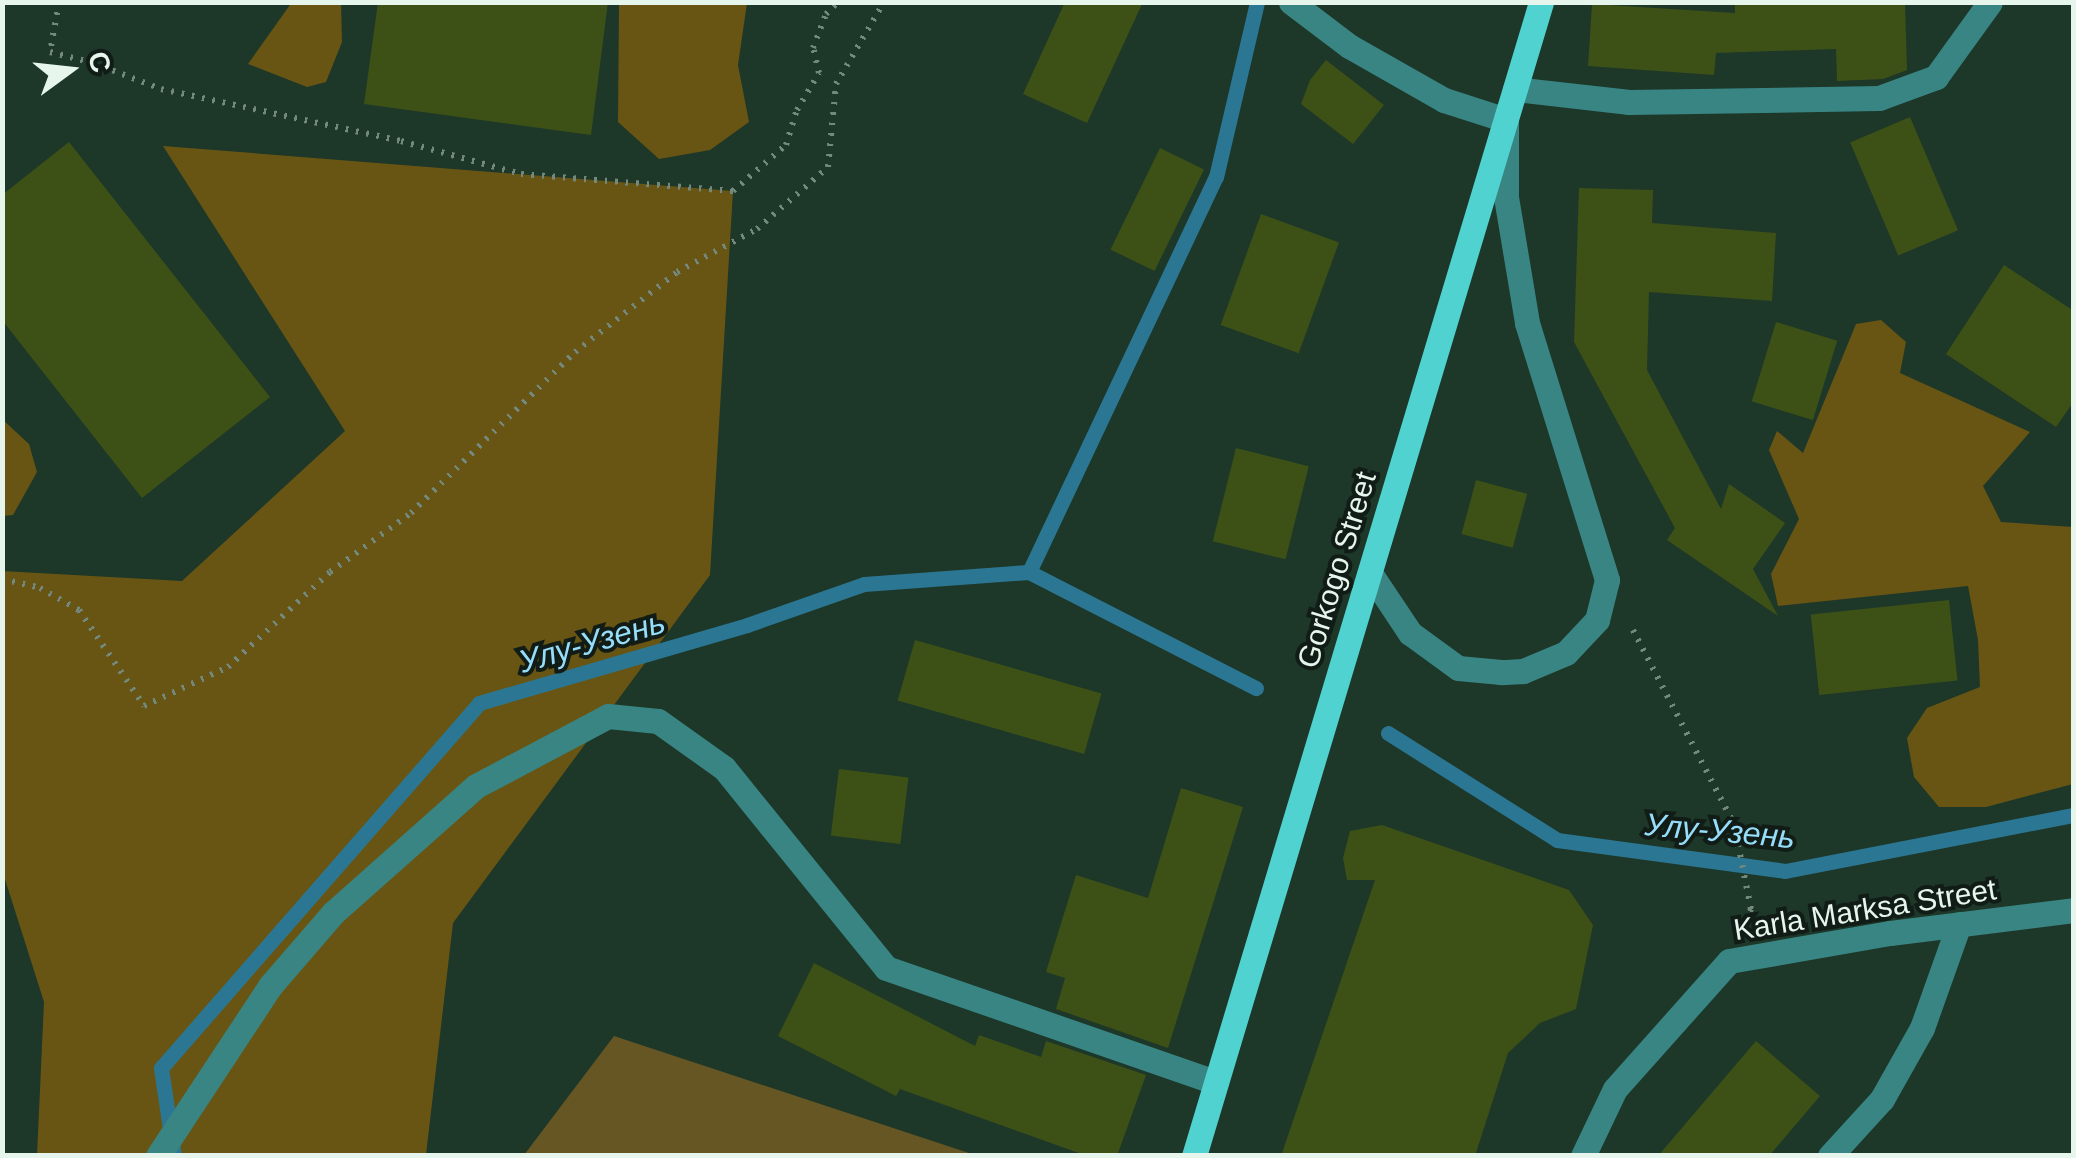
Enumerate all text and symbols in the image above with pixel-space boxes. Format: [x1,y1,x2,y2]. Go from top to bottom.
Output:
north arrow [20,20,120,120]
text: С [82,48,117,76]
street label: Gorkogo Street [1290,467,1384,673]
water label: Улу-Узень [514,603,670,681]
water label: Улу-Узень [1643,805,1797,857]
street label: Karla Marksa Street [1731,871,1999,949]

